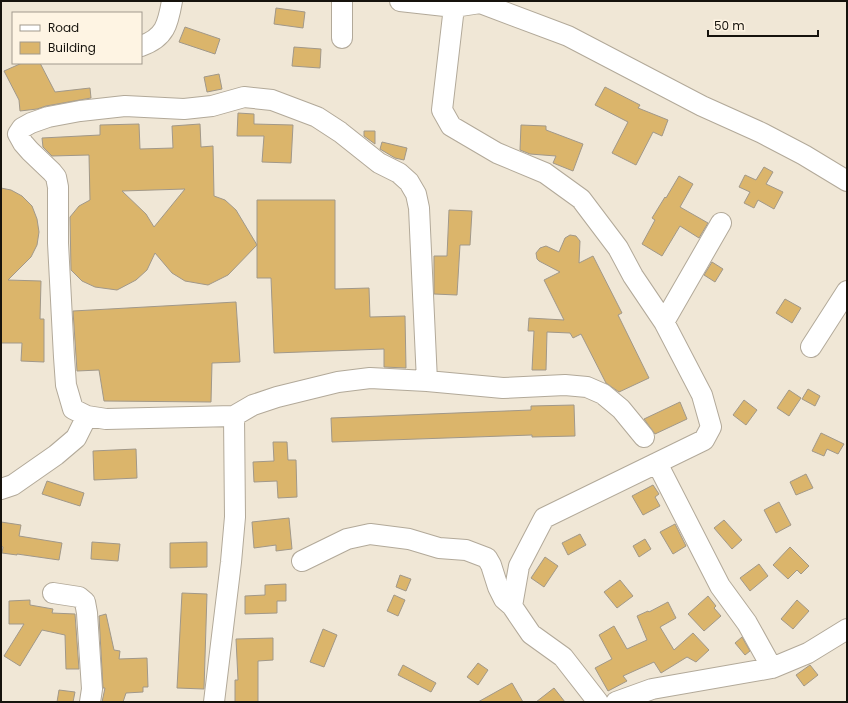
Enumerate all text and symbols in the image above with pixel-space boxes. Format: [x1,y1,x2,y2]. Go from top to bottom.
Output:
legend [12,12,142,64]
scale bar [708,12,818,38]
text: 50 m [714,17,745,34]
text: Road [48,19,79,36]
text: Building [48,39,96,56]

